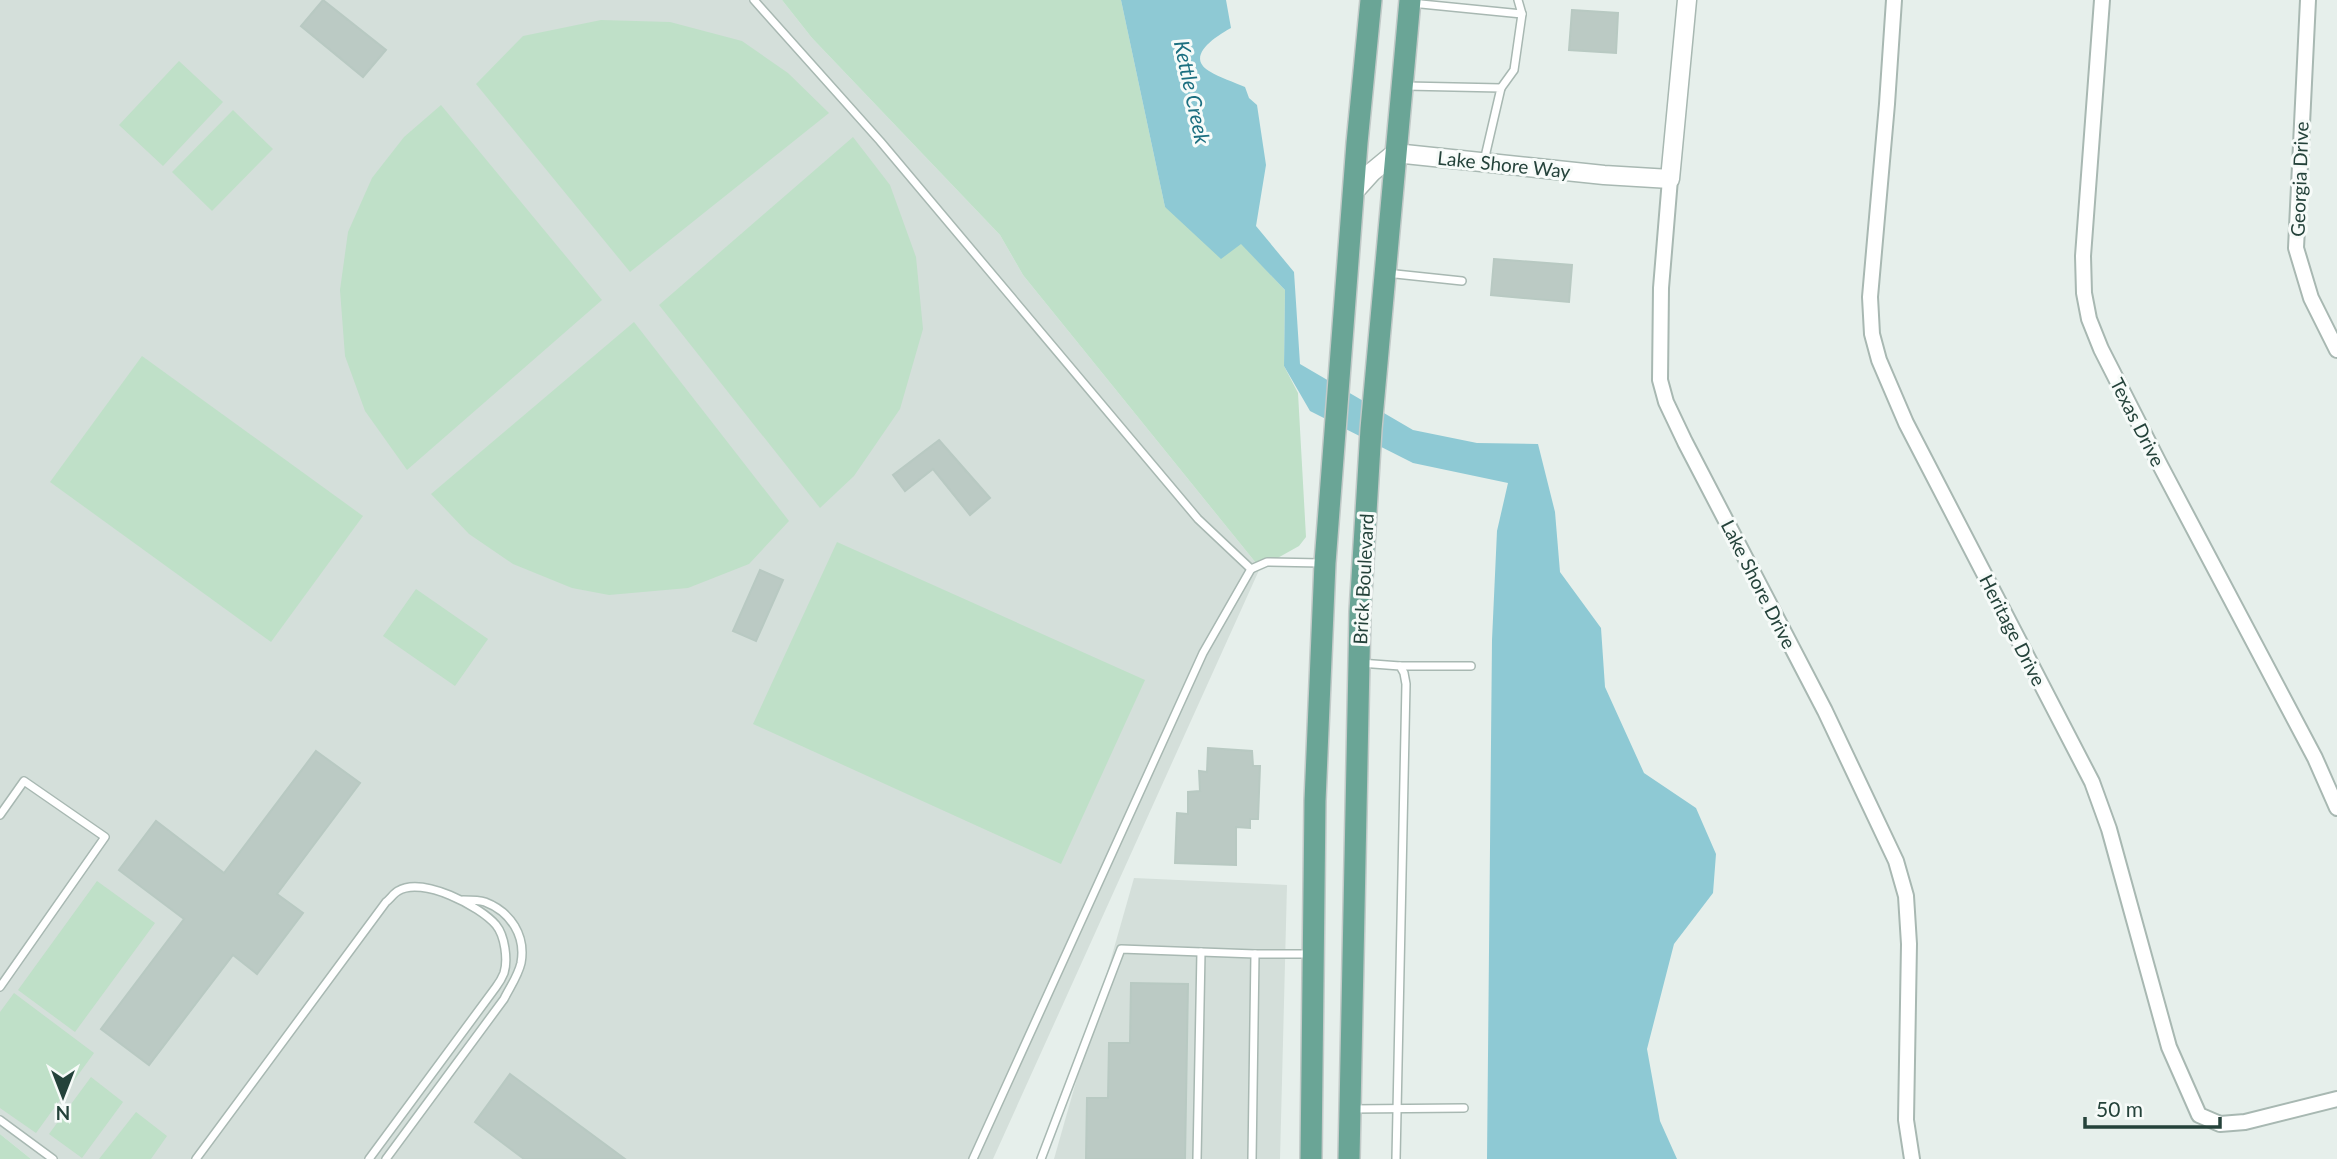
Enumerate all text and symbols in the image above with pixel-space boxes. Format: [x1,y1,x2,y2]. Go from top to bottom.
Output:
water label: Kettle Creek [1170,38,1216,147]
street label: Georgia Drive [2285,121,2313,237]
street label: Lake Shore Way [1436,146,1572,182]
street label: Texas Drive [2106,374,2170,470]
street label: Brick Boulevard [1348,513,1378,645]
street label: Lake Shore Drive [1717,516,1801,652]
street label: Heritage Drive [1975,570,2051,690]
north arrow [28,1061,98,1131]
scale bar [2085,1086,2220,1130]
text: 50 m [2096,1096,2143,1121]
text: N [56,1102,70,1125]

